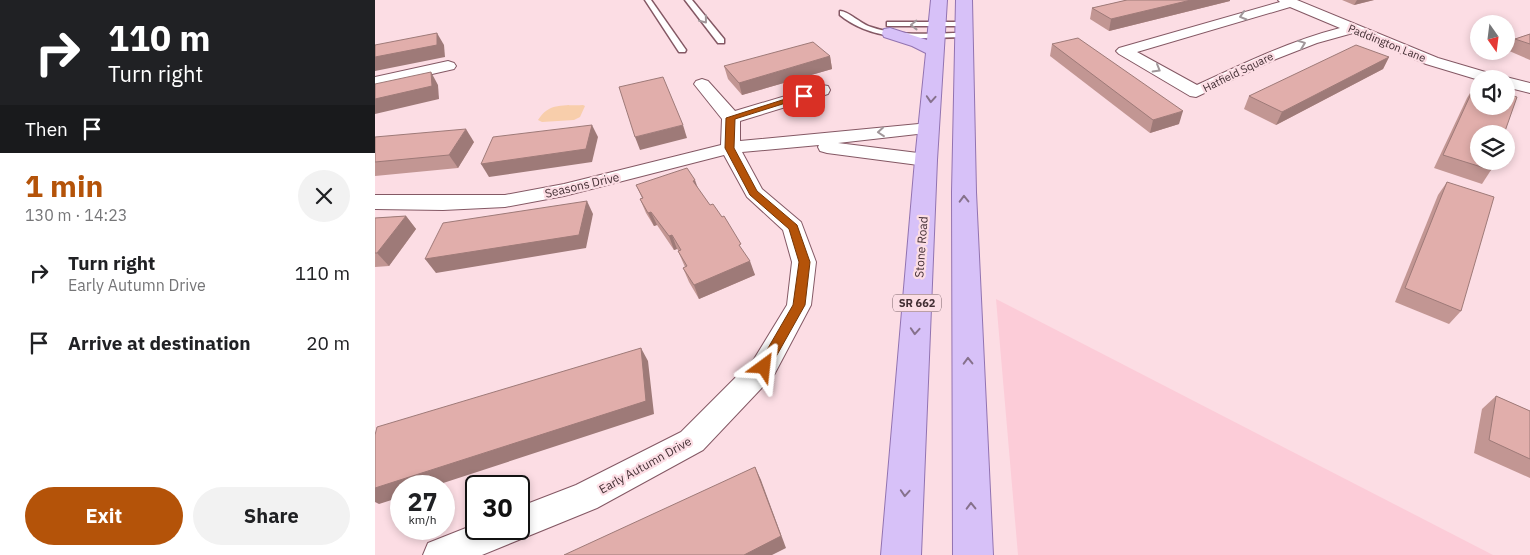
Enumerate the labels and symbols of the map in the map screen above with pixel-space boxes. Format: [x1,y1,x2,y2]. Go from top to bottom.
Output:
one-way arrow [1239,10,1248,21]
one-way arrow [699,15,708,24]
north arrow [1470,15,1515,60]
one-way arrow [910,20,918,30]
street label: Paddington Lane [1346,21,1428,65]
one-way arrow [1298,39,1306,49]
street label: Hatfield Square [1201,49,1275,95]
one-way arrow [1151,63,1160,73]
pin [783,75,825,117]
one-way arrow [926,96,937,104]
one-way arrow [876,127,884,138]
street label: Seasons Drive [543,169,621,201]
one-way arrow [959,194,970,202]
street label: Stone Road [911,216,931,278]
road number: SR 662 [893,294,941,312]
one-way arrow [910,328,921,336]
position arrow [737,340,789,392]
one-way arrow [963,357,973,364]
street label: Early Autumn Drive [596,433,694,497]
speed limit sign: 30 [465,475,530,540]
one-way arrow [899,490,910,498]
one-way arrow [966,502,977,510]

